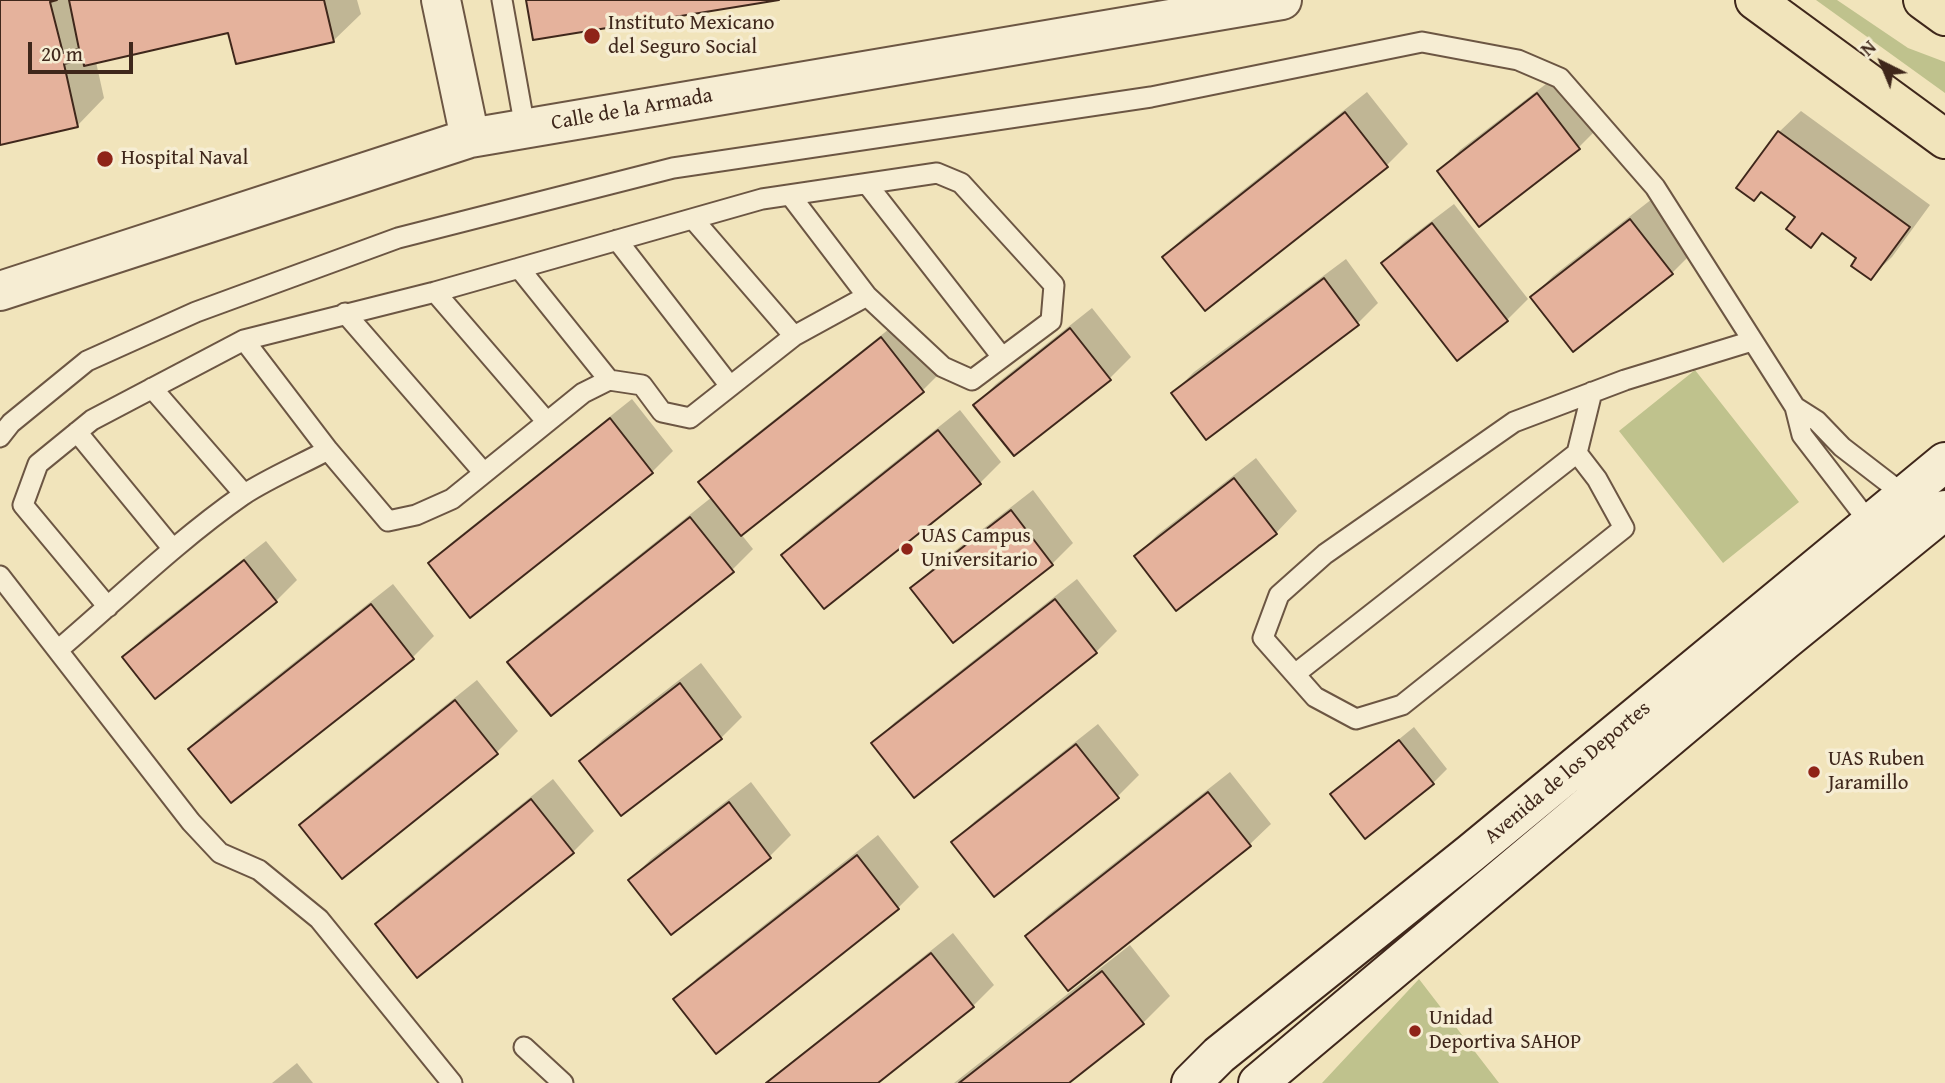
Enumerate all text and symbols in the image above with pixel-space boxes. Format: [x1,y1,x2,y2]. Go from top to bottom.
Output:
place label: Instituto Mexicano del Seguro Social [608,11,775,61]
marker: Instituto Mexicano del Seguro Social [582,26,602,46]
scale bar [32,28,136,72]
north arrow [1847,28,1917,98]
text: N [1853,33,1882,62]
text: 20 m [41,38,83,69]
street label: Calle de la Armada [549,83,715,137]
place label: Hospital Naval [121,146,248,172]
marker: Hospital Naval [95,149,115,169]
place label: UAS Campus Universitario [921,524,1038,574]
marker: UAS Campus Universitario [899,541,915,557]
street label: Avenida de los Deportes [1480,696,1656,850]
place label: UAS Ruben Jaramillo [1828,747,1924,797]
marker: UAS Ruben Jaramillo [1806,764,1822,780]
place label: Unidad Deportiva SAHOP [1429,1006,1581,1056]
marker: Unidad Deportiva SAHOP [1407,1023,1423,1039]

